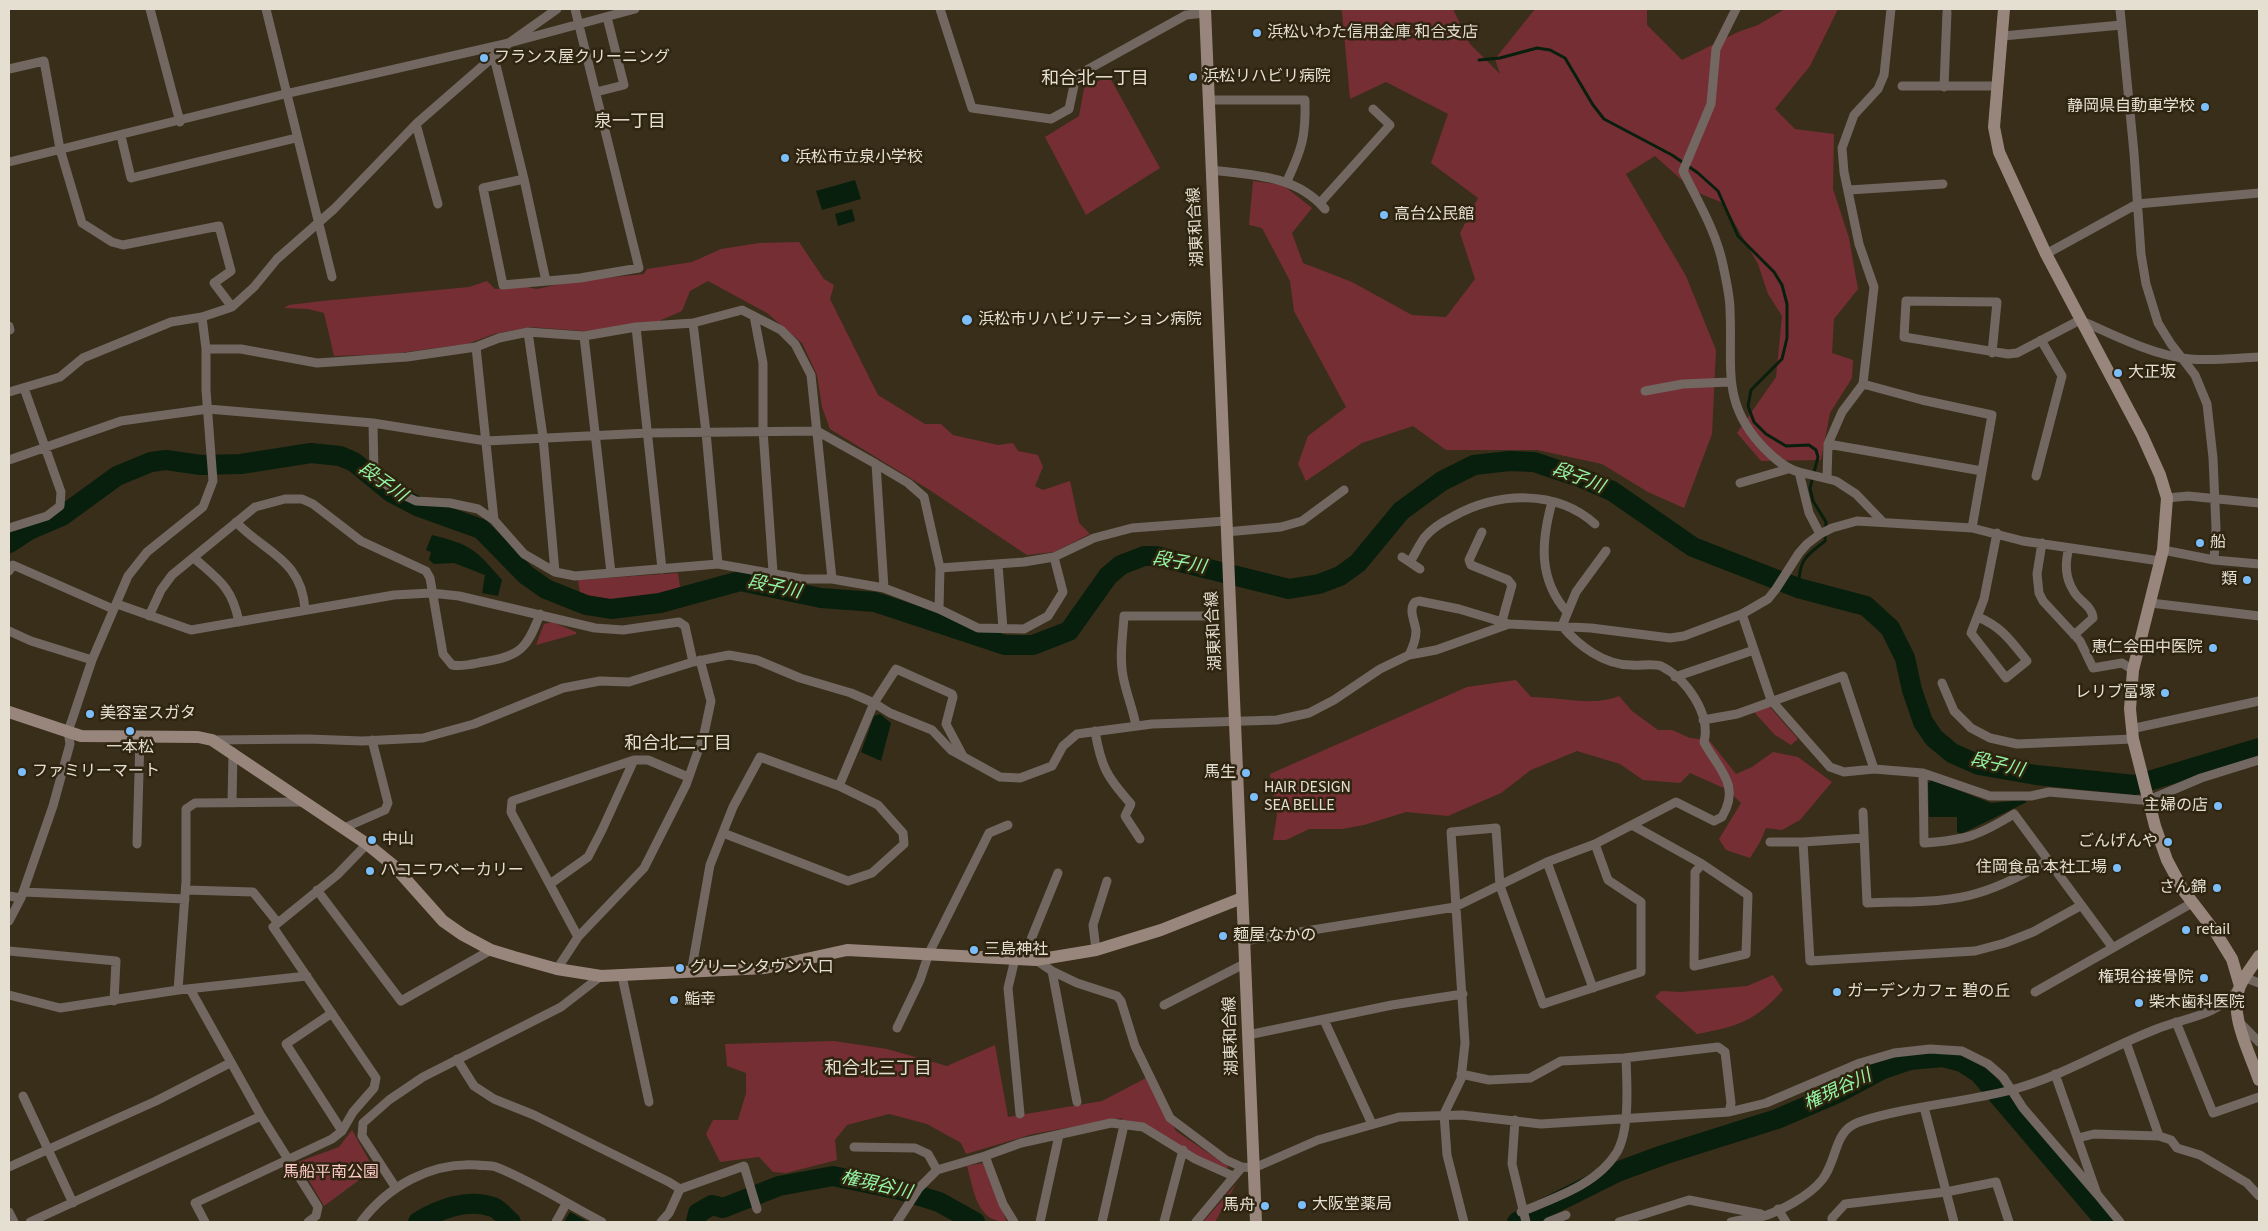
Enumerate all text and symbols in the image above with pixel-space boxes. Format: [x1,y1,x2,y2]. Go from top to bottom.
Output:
place label: 浜松いわた信用金庫 和合支店 [1267,23,1478,43]
marker: 浜松いわた信用金庫 和合支店 [1251,27,1263,39]
place label: フランス屋クリーニング [494,48,670,68]
marker: フランス屋クリーニング [478,52,490,64]
place label: 浜松リハビリ病院 [1203,67,1331,87]
district label: 和合北一丁目 [1041,69,1149,91]
marker: 浜松リハビリ病院 [1187,71,1199,83]
place label: 静岡県自動車学校 [2067,97,2195,117]
marker: 静岡県自動車学校 [2199,101,2211,113]
district label: 泉一丁目 [594,112,666,134]
place label: 浜松市立泉小学校 [795,148,923,168]
marker: 浜松市立泉小学校 [779,152,791,164]
street label: 湖東和合線 [1185,187,1209,267]
place label: 高台公民館 [1394,205,1474,225]
marker: 高台公民館 [1378,209,1390,221]
place label: 浜松市リハビリテーション病院 [978,310,1202,330]
marker: 浜松市リハビリテーション病院 [960,313,974,327]
place label: 大正坂 [2128,363,2176,383]
marker: 大正坂 [2112,367,2124,379]
water label: 段子川 [354,459,410,507]
water label: 段子川 [1549,459,1607,499]
place label: 船 [2210,533,2226,553]
marker: 船 [2194,537,2206,549]
water label: 段子川 [1151,549,1207,579]
place label: 類 [2221,570,2237,590]
water label: 段子川 [745,572,803,604]
marker: 類 [2241,574,2253,586]
street label: 湖東和合線 [1203,591,1227,671]
place label: 恵仁会田中医院 [2091,638,2203,658]
marker: 恵仁会田中医院 [2207,642,2219,654]
place label: レリブ富塚 [2075,683,2155,703]
marker: レリブ富塚 [2159,687,2171,699]
place label: 美容室スガタ [100,704,196,724]
marker: 美容室スガタ [84,708,96,720]
marker: 一本松 [124,725,136,737]
district label: 和合北二丁目 [624,734,732,756]
place label: 一本松 [106,738,154,758]
water label: 段子川 [1968,749,2026,783]
place label: ファミリーマート [32,762,160,782]
place label: 馬生 [1204,763,1236,783]
marker: ファミリーマート [16,766,28,778]
marker: 馬生 [1240,767,1252,779]
place label: HAIR DESIGN SEA BELLE [1264,778,1351,816]
marker: HAIR DESIGN SEA BELLE [1248,791,1260,803]
place label: 主婦の店 [2144,796,2208,816]
marker: 主婦の店 [2212,800,2224,812]
place label: 中山 [382,830,414,850]
place label: ごんげんや [2078,832,2158,852]
marker: 中山 [366,834,378,846]
marker: ごんげんや [2162,836,2174,848]
place label: 住岡食品 本社工場 [1976,858,2107,878]
place label: ハコニワベーカリー [380,861,524,881]
marker: 住岡食品 本社工場 [2111,862,2123,874]
marker: ハコニワベーカリー [364,865,376,877]
place label: さん錦 [2159,878,2207,898]
marker: さん錦 [2211,882,2223,894]
place label: retail [2196,920,2230,940]
marker: retail [2180,924,2192,936]
place label: 麺屋 なかの [1233,926,1316,946]
marker: 麺屋 なかの [1217,930,1229,942]
place label: 三島神社 [984,940,1048,960]
marker: 三島神社 [968,944,980,956]
place label: グリーンタウン入口 [690,958,834,978]
marker: グリーンタウン入口 [674,962,686,974]
place label: 権現谷接骨院 [2098,968,2194,988]
marker: 権現谷接骨院 [2198,972,2210,984]
place label: ガーデンカフェ 碧の丘 [1847,982,2010,1002]
marker: ガーデンカフェ 碧の丘 [1831,986,1843,998]
place label: 鮨幸 [684,990,716,1010]
place label: 柴木歯科医院 [2149,993,2245,1013]
marker: 鮨幸 [668,994,680,1006]
street label: 湖東和合線 [1221,996,1243,1076]
marker: 柴木歯科医院 [2133,997,2145,1009]
district label: 和合北三丁目 [824,1059,932,1081]
water label: 権現谷川 [1801,1066,1875,1116]
park label: 馬船平南公園 [283,1163,379,1183]
water label: 権現谷川 [838,1167,914,1205]
place label: 大阪堂薬局 [1312,1195,1392,1215]
place label: 馬舟 [1223,1196,1255,1216]
marker: 大阪堂薬局 [1296,1199,1308,1211]
marker: 馬舟 [1259,1200,1271,1212]

